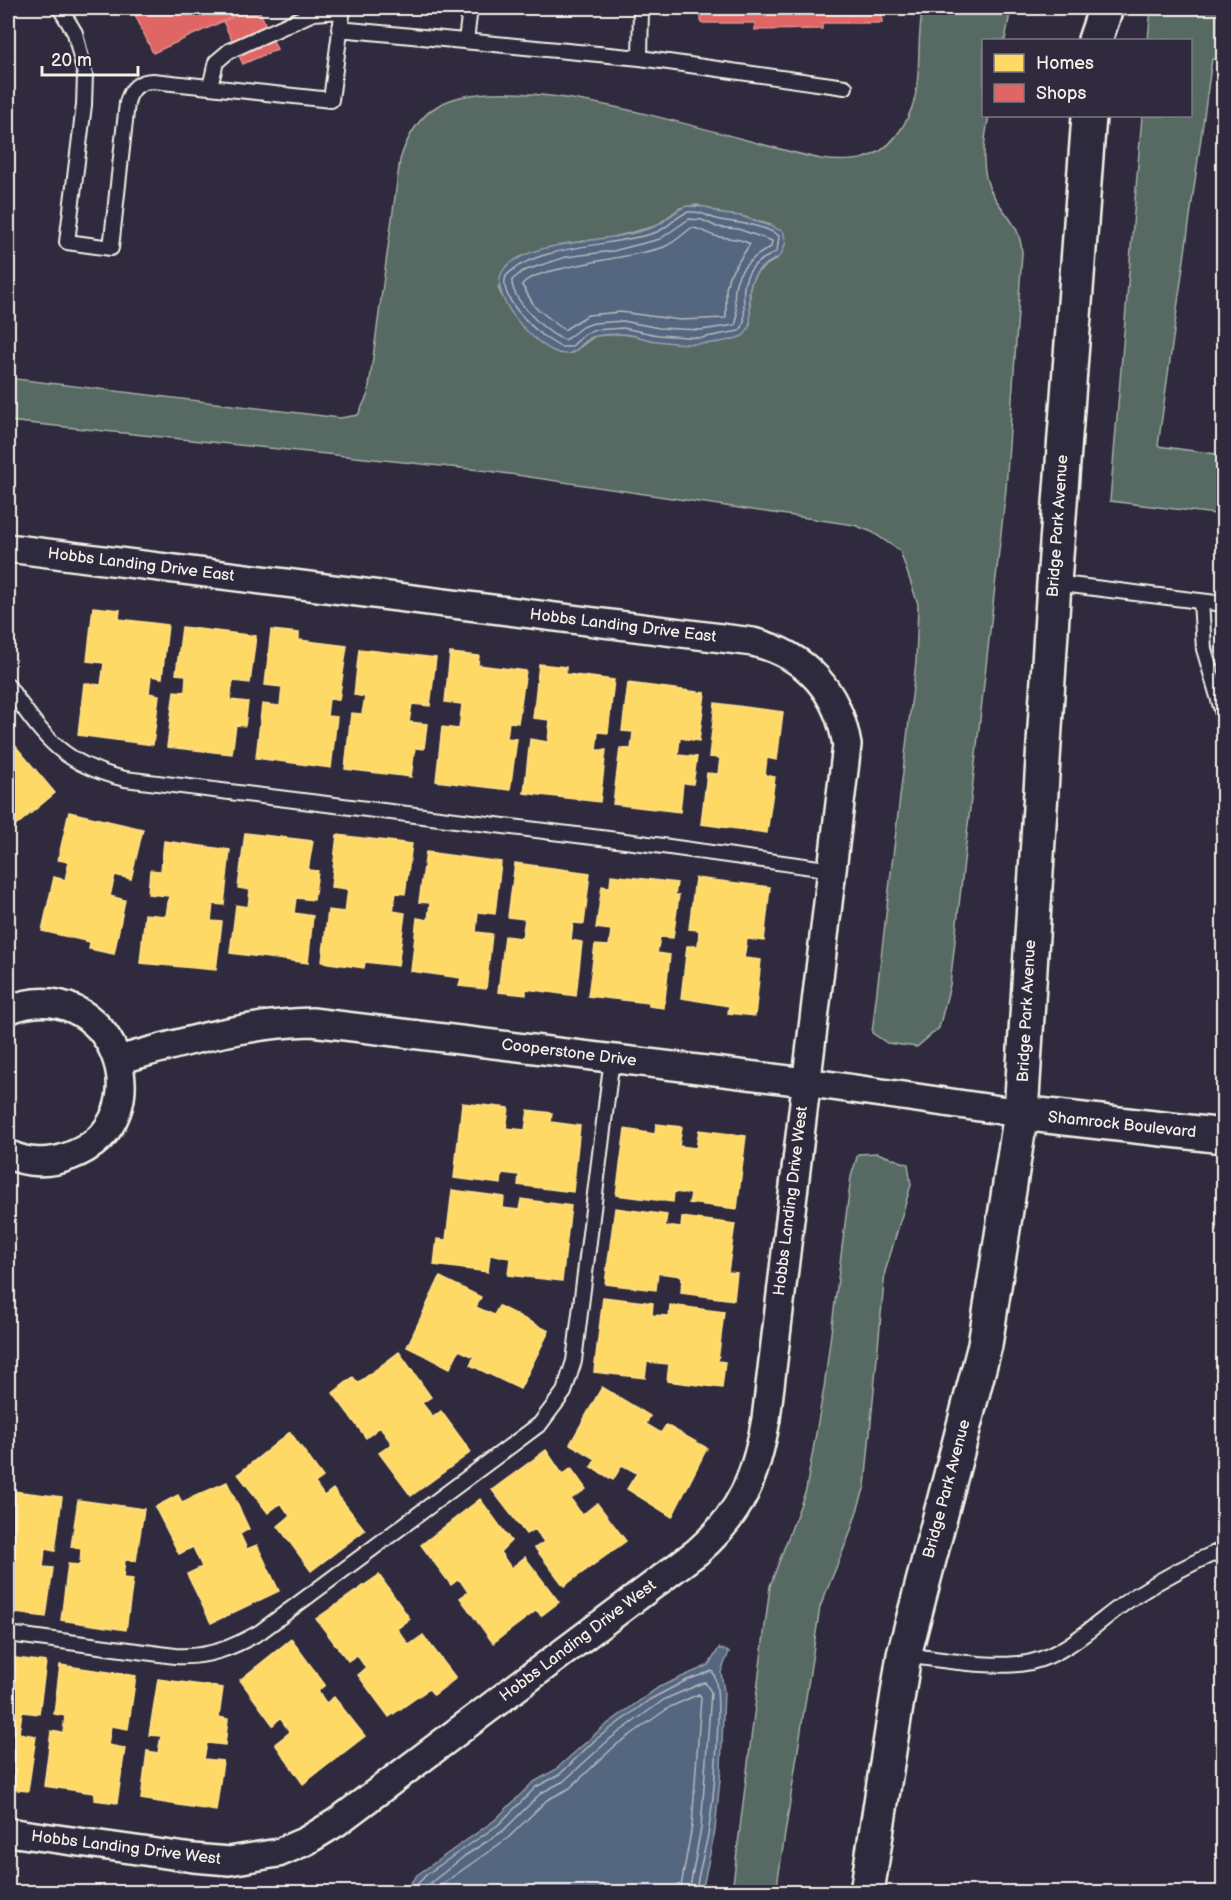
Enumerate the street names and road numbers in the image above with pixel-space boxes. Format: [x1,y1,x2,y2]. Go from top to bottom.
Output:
street label: Bridge Park Avenue [1044,454,1072,598]
street label: Hobbs Landing Drive East [47,544,235,586]
street label: Hobbs Landing Drive East [529,605,717,647]
street label: Bridge Park Avenue [1014,939,1040,1083]
street label: Cooperstone Drive [500,1035,638,1071]
street label: Hobbs Landing Drive West [770,1105,812,1297]
street label: Shamrock Boulevard [1047,1108,1197,1142]
street label: Bridge Park Avenue [919,1417,975,1560]
street label: Hobbs Landing Drive West [496,1576,660,1706]
street label: Hobbs Landing Drive West [30,1827,222,1869]

